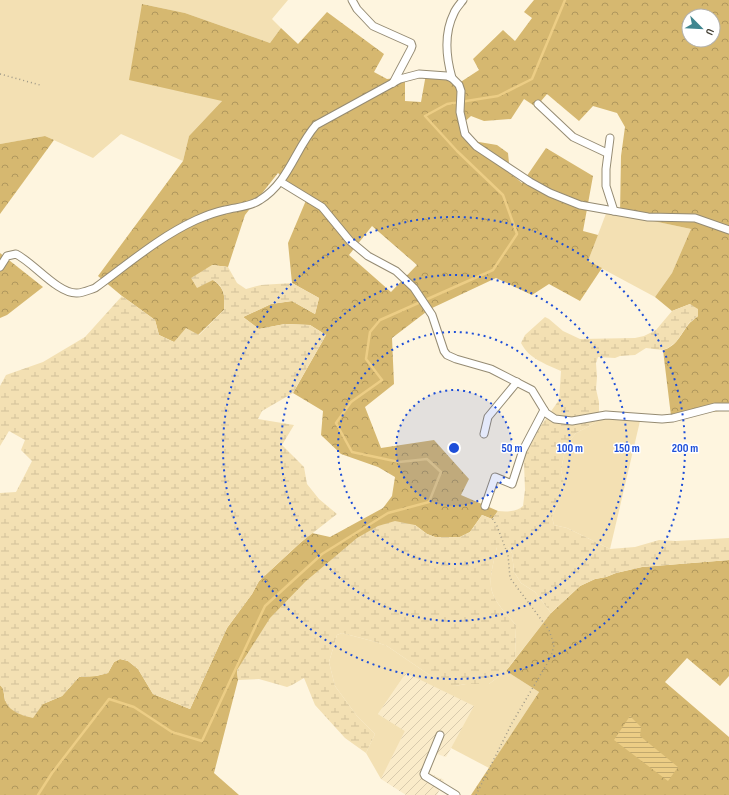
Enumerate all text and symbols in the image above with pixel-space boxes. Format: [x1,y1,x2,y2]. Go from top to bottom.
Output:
north arrow [681,8,721,48]
text: U [702,27,717,37]
centre of rings [447,441,461,455]
text: 50 m [502,441,522,456]
text: 100 m [557,441,583,456]
text: 150 m [614,441,640,456]
text: 200 m [672,441,698,456]

